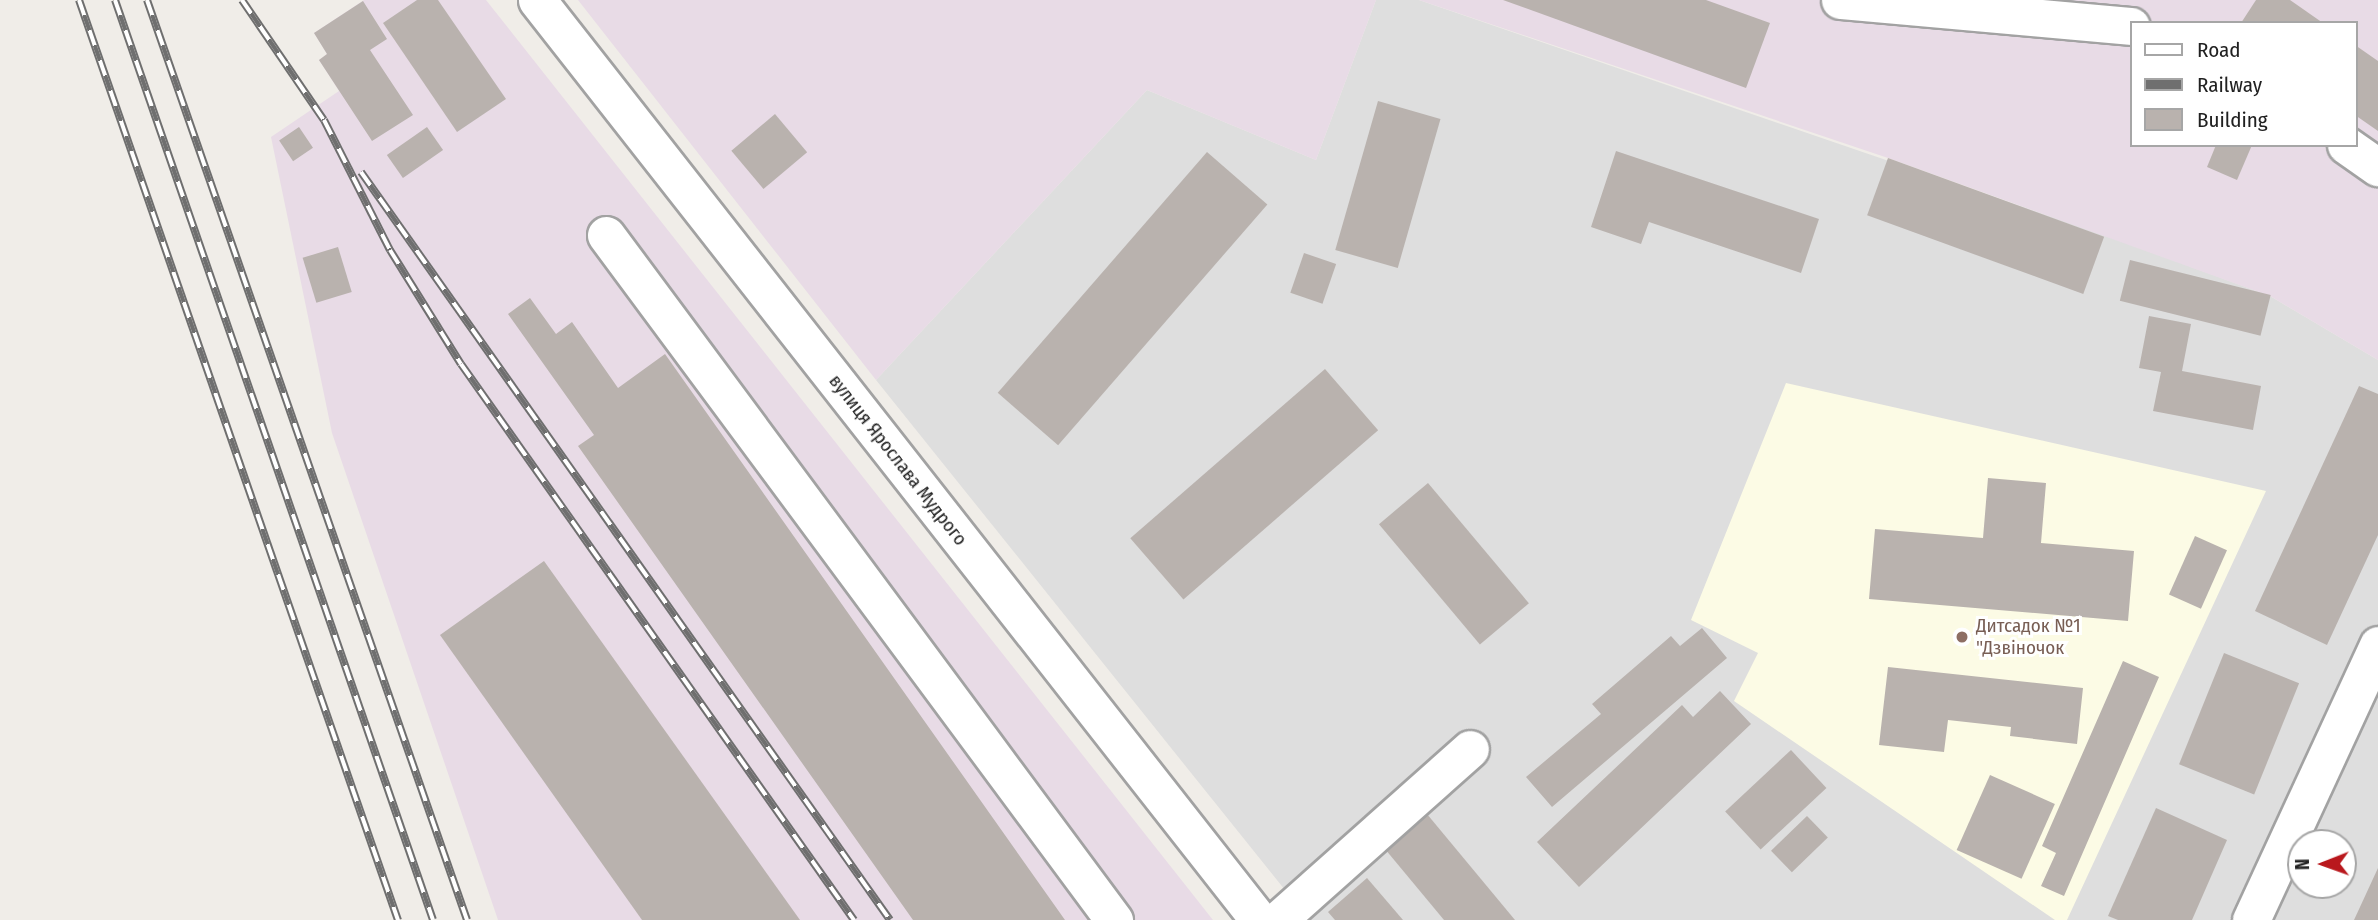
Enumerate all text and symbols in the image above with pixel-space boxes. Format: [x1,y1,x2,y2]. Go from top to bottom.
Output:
legend [2130,21,2357,147]
text: Road [2197,37,2241,63]
text: Railway [2197,72,2262,98]
text: Building [2197,107,2268,133]
street label: вулиця Ярослава Мудрого [824,370,972,550]
place label: Дитсадок №1 "Дзвіночок [1976,615,2081,659]
marker: Дитсадок №1 "Дзвіночок [1954,629,1970,645]
north arrow [2287,829,2357,899]
text: N [2291,858,2314,870]

